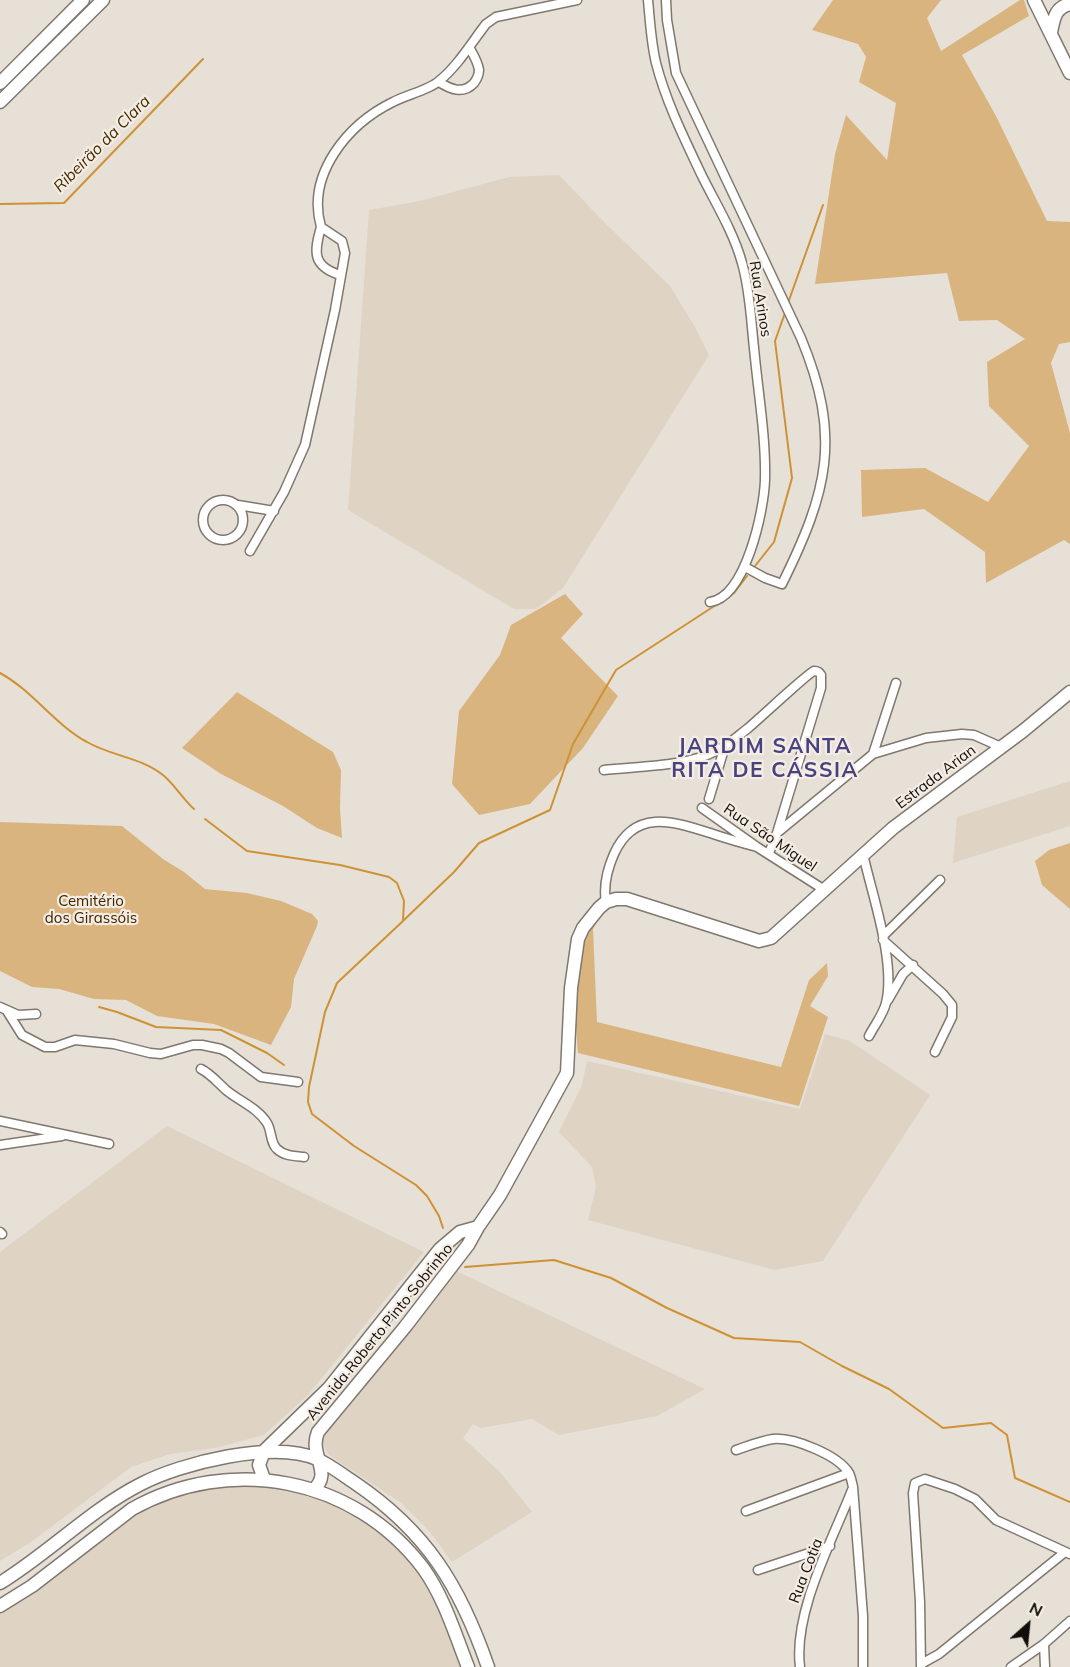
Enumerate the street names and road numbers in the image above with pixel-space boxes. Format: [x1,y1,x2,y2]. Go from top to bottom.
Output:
street label: Rua Arinos [745,260,775,338]
street label: Estrada Arian [892,741,980,813]
street label: Rua São Miguel [720,800,820,876]
street label: Avenida Roberto Pinto Sobrinho [303,1240,457,1424]
street label: Rua Cotia [785,1536,827,1606]

